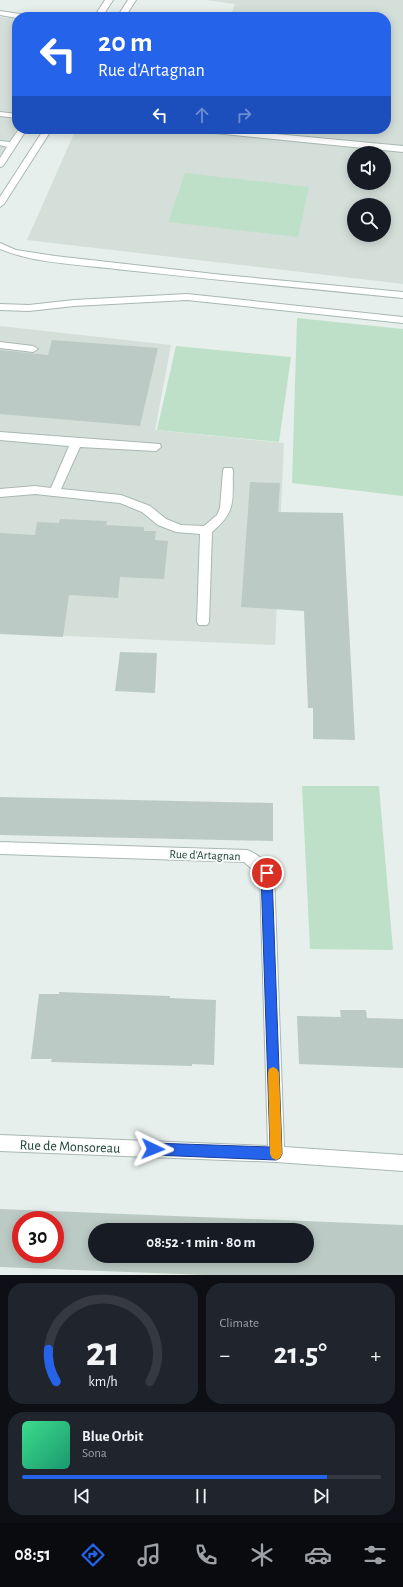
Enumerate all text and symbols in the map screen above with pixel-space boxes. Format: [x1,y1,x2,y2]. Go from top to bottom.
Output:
icon: left [32,28,84,80]
text: 20 m [98,29,153,57]
text: Rue d'Artagnan [98,62,205,80]
icon: left [149,104,171,126]
icon: ahead [191,104,213,126]
icon: right [233,104,255,126]
map controls [347,146,391,242]
button: sound [347,146,391,190]
button: search [347,198,391,242]
street label: Rue d'Artagnan [169,848,241,862]
pin [250,856,284,890]
icon: arrive [256,862,278,884]
position arrow [132,1128,174,1170]
street label: Rue de Monsoreau [19,1138,120,1156]
speed limit sign: 30 [12,1211,64,1263]
text: 08:52 · 1 min · 80 m [146,1235,256,1250]
text: Climate [220,1317,259,1330]
text: 21 [85,1331,120,1372]
text: 21.5° [273,1339,327,1369]
text: − [220,1344,230,1366]
text: + [370,1344,381,1366]
text: km/h [88,1374,117,1388]
text: Blue Orbit [82,1429,143,1444]
text: Sona [82,1447,107,1460]
icon: previous [71,1485,93,1507]
icon: pause [190,1485,212,1507]
icon: next [310,1485,332,1507]
icon: directions [79,1541,107,1569]
icon: music [135,1541,163,1569]
icon: phone [192,1541,220,1569]
icon: climate [248,1541,276,1569]
icon: car [304,1541,332,1569]
icon: filters [361,1541,389,1569]
text: 08:51 [14,1546,51,1564]

